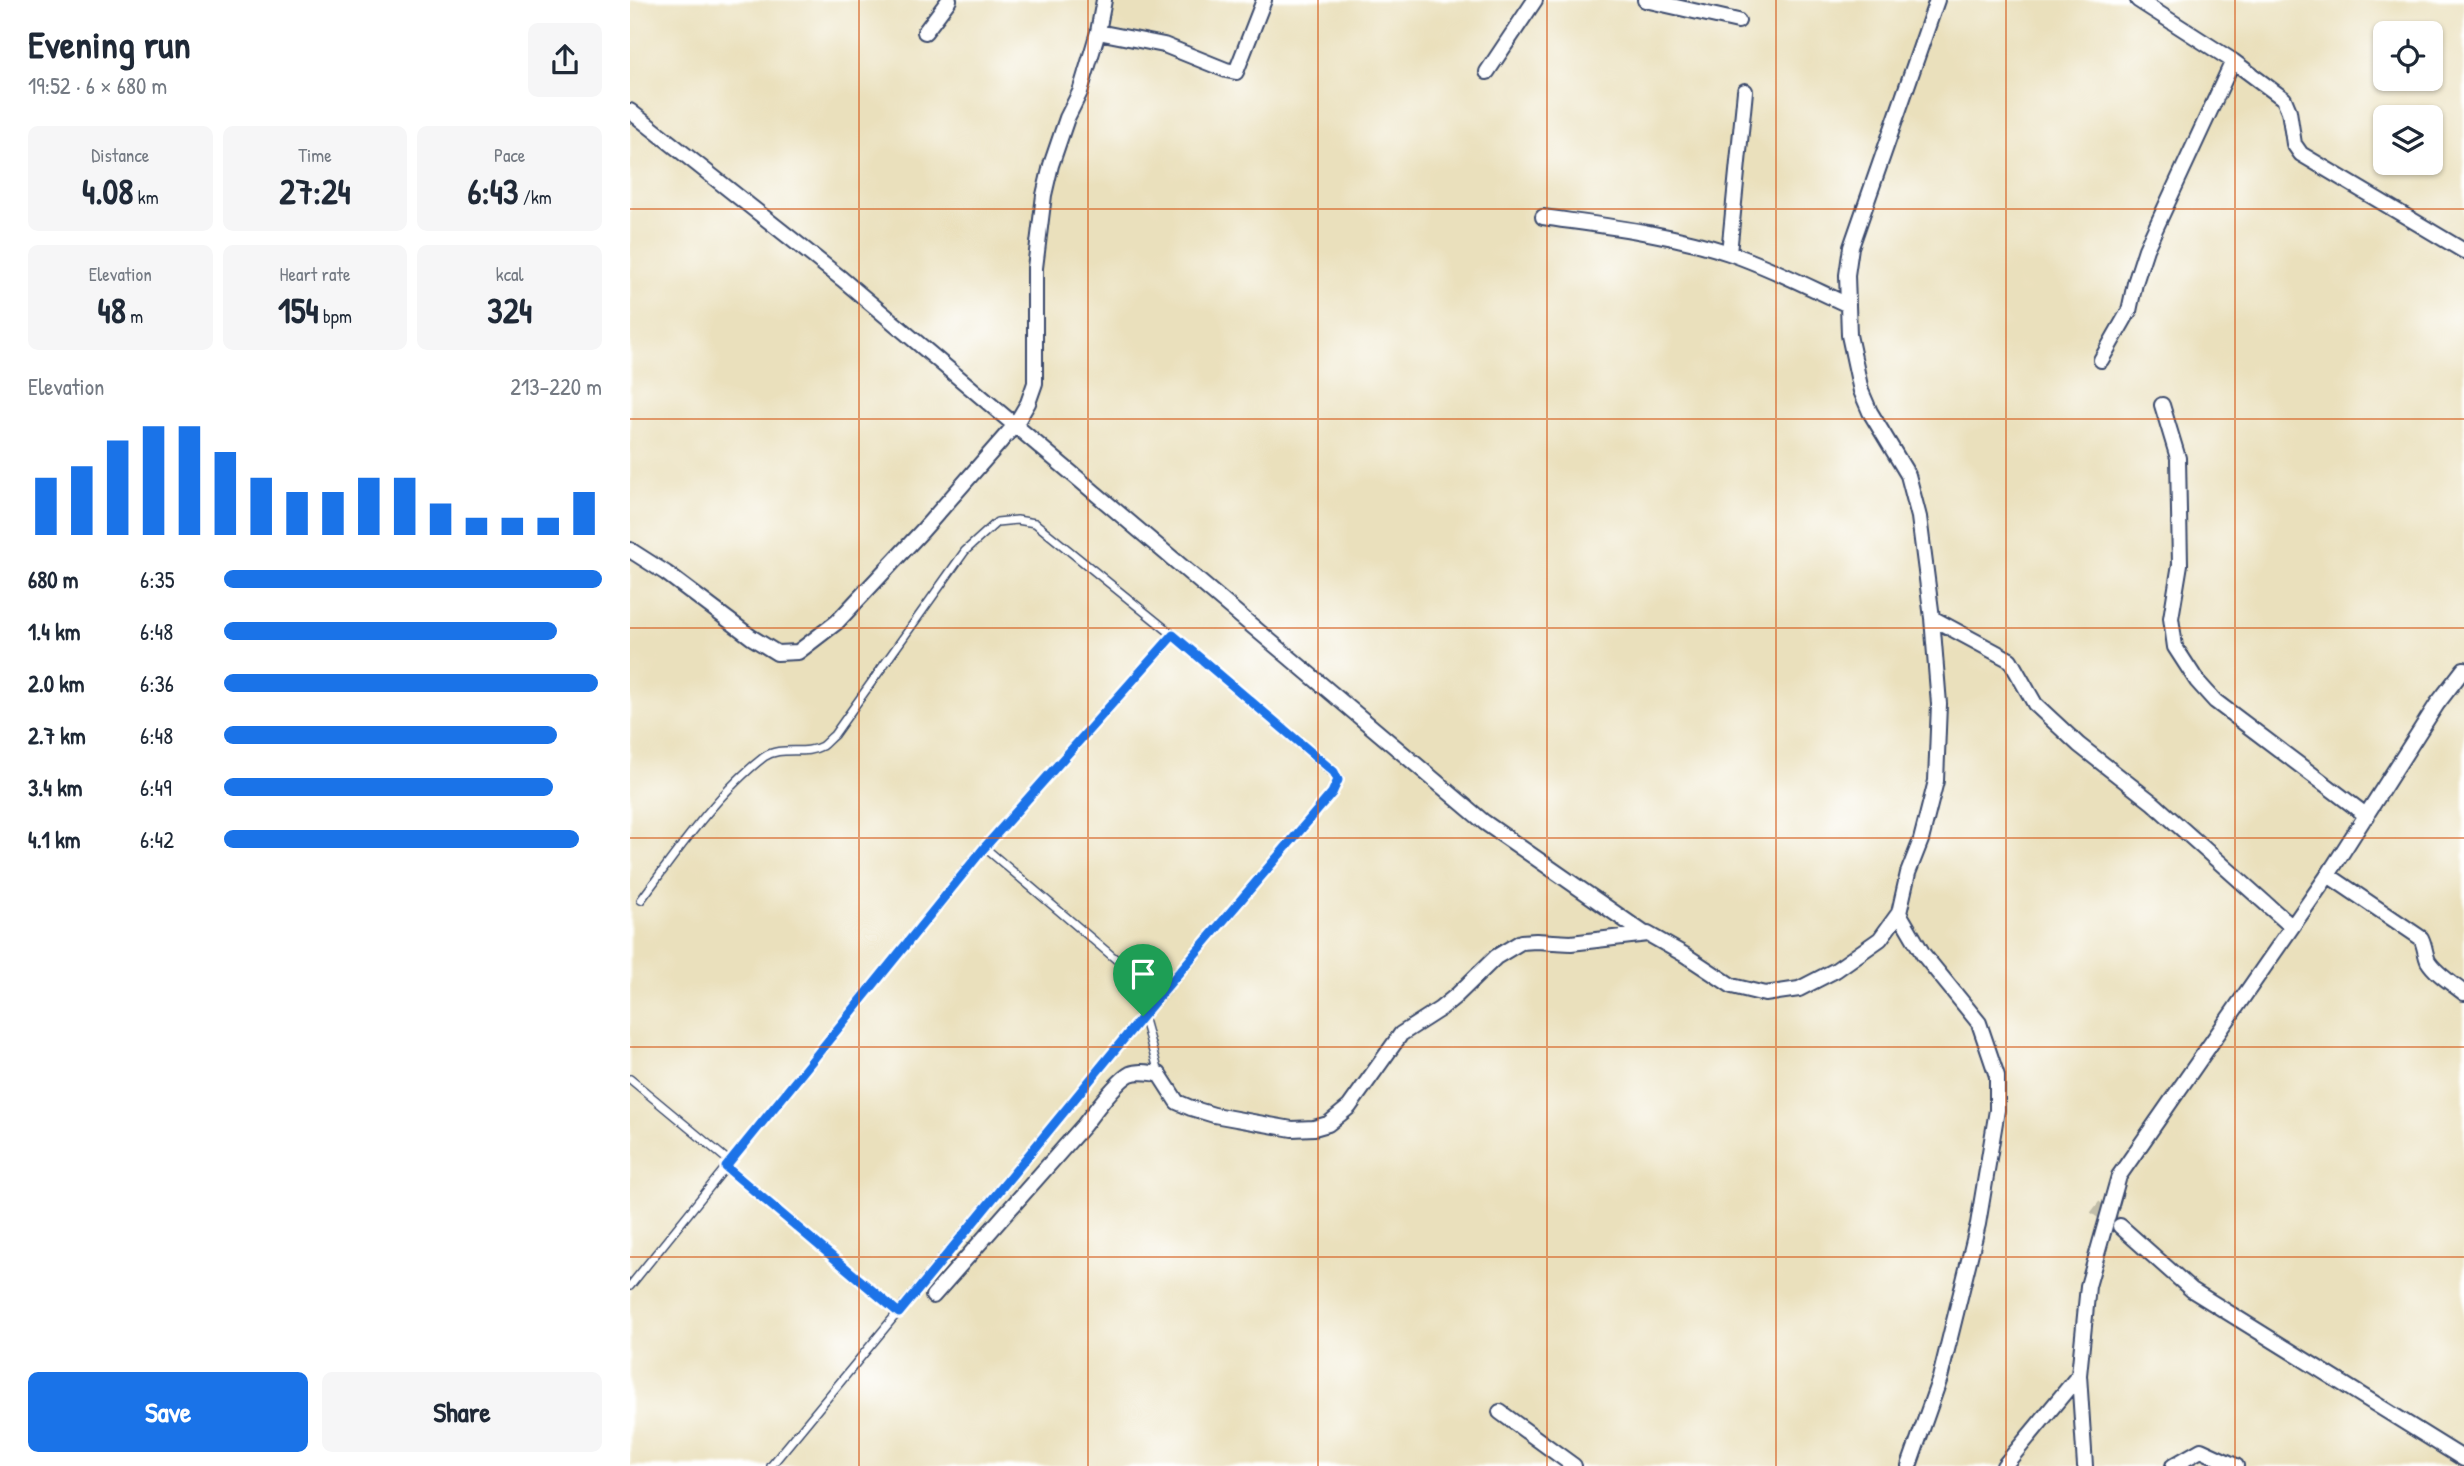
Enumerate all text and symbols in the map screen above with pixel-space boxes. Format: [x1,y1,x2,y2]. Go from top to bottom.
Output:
text: Evening run [28,18,191,70]
map controls [2373,21,2443,175]
button: locate [2373,21,2443,91]
button: share [528,23,602,97]
text: 19:52 · 6 × 680 m [28,70,167,101]
button: layers [2373,105,2443,175]
text: Distance [91,142,149,168]
text: Time [298,142,332,168]
text: Pace [494,142,525,168]
text: 4.08 [82,168,133,215]
text: 27:24 [279,168,351,215]
text: 6:43 [468,168,519,215]
text: km [133,184,159,210]
text: /km [519,184,552,210]
text: Elevation [89,261,152,287]
text: Heart rate [280,261,350,287]
text: kcal [496,261,524,287]
text: 48 [98,287,126,334]
text: 154 [278,287,319,334]
text: 324 [487,287,532,334]
text: m [126,303,143,329]
text: bpm [319,303,352,329]
text: Elevation [28,371,104,402]
text: 213–220 m [510,371,602,402]
text: 680 m [28,564,78,595]
text: 6:35 [140,564,175,595]
text: 1.4 km [28,616,80,647]
text: 6:48 [140,616,173,647]
text: 2.0 km [28,668,84,699]
text: 6:36 [140,668,174,699]
text: 2.7 km [28,720,86,751]
text: 6:48 [140,720,173,751]
text: 3.4 km [28,772,82,803]
text: 6:49 [140,772,172,803]
text: 4.1 km [28,824,80,855]
text: 6:42 [140,824,174,855]
pin [1113,944,1173,1016]
icon: arrive [1124,955,1162,993]
button: Save [28,1372,308,1452]
button: Share [322,1372,602,1452]

